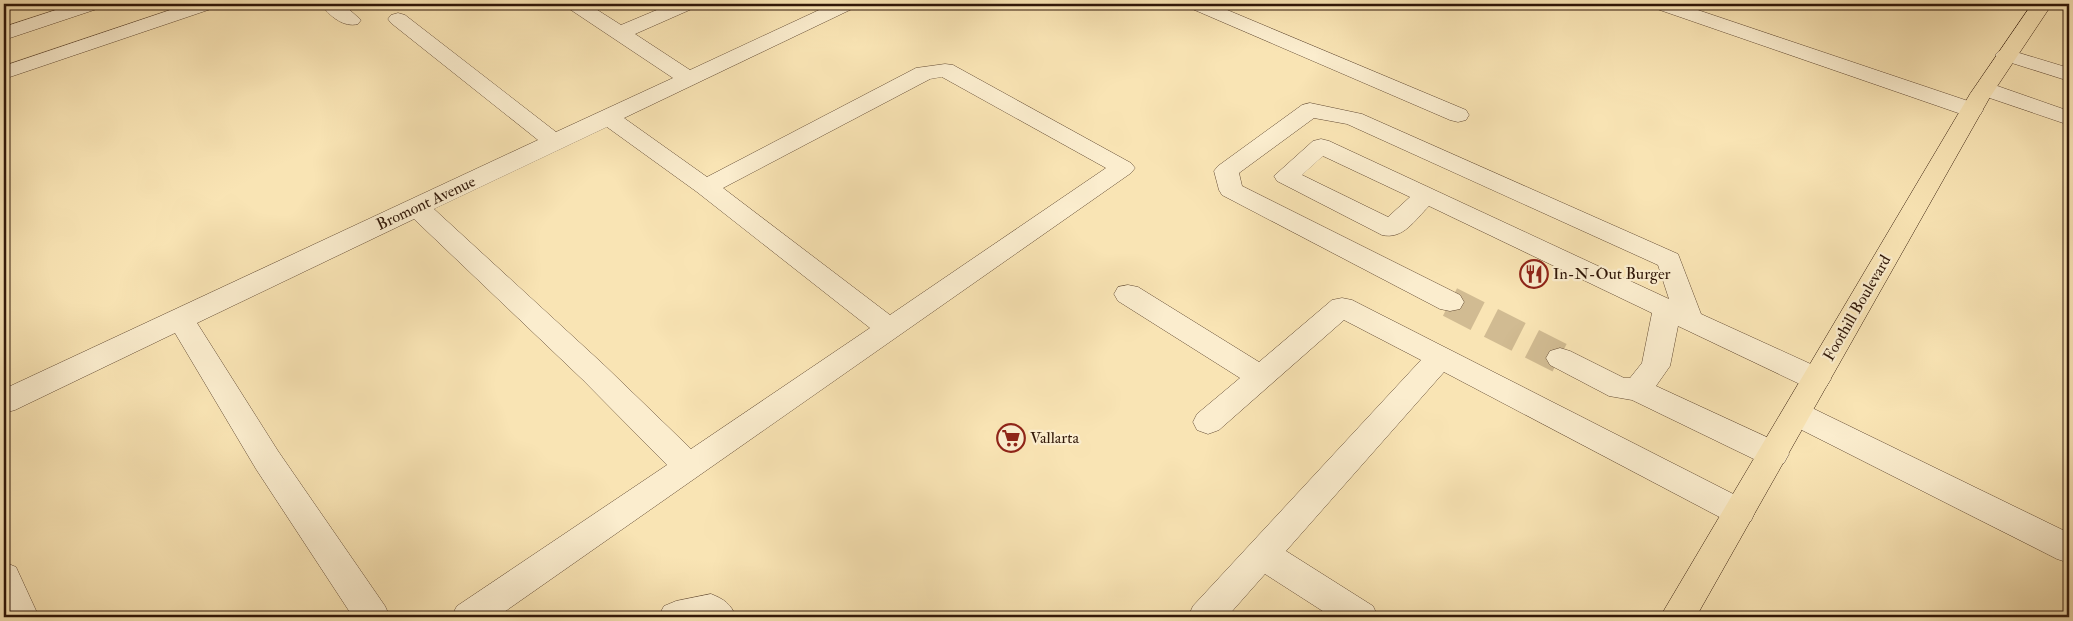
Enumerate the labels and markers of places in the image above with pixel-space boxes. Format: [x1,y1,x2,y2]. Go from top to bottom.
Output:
restaurant icon: In-N-Out Burger [1519,259,1549,289]
place label: In-N-Out Burger [1553,264,1671,284]
supermarket icon: Vallarta [996,423,1026,453]
place label: Vallarta [1030,428,1079,448]

